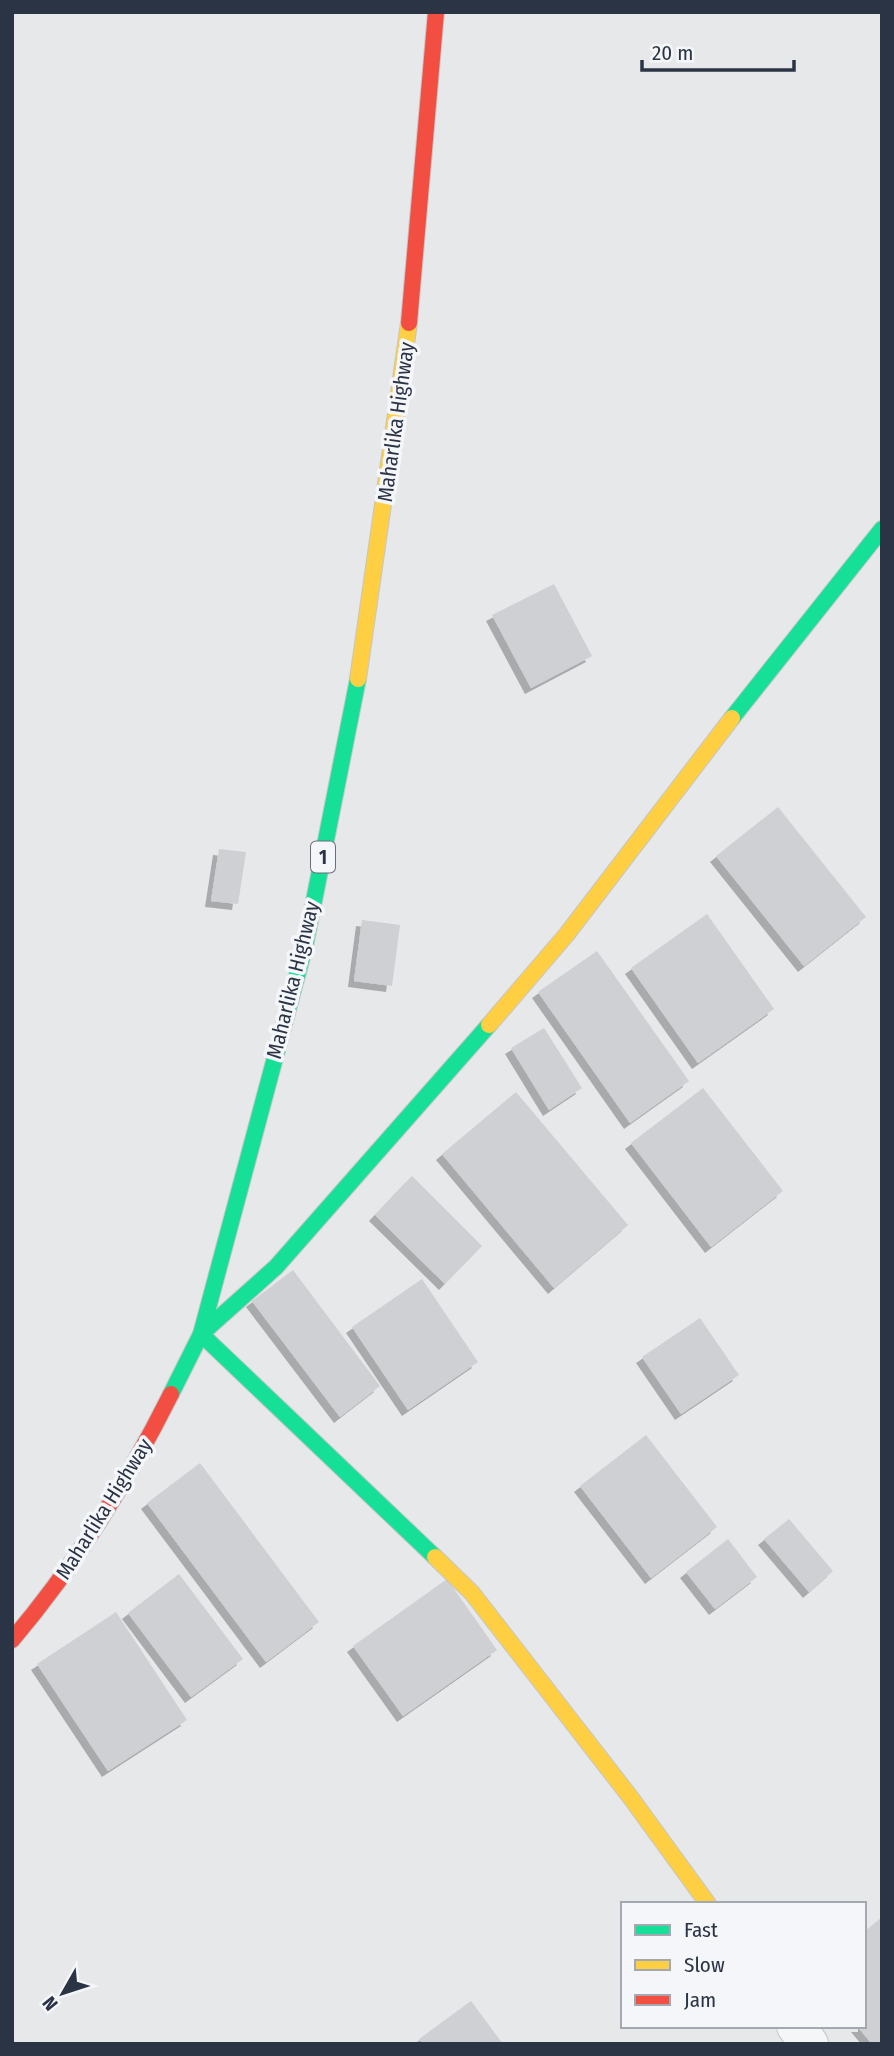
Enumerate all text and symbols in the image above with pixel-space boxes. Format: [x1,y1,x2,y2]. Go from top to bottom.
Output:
scale bar [642,28,794,72]
text: 20 m [652,40,693,66]
street label: Maharlika Highway [372,340,420,504]
road number: 1 [311,842,335,872]
street label: Maharlika Highway [261,898,325,1061]
street label: Maharlika Highway [50,1433,158,1584]
legend [621,1902,866,2028]
text: Fast [684,1917,718,1943]
text: Slow [684,1952,725,1978]
north arrow [28,1958,98,2028]
text: Jam [684,1987,716,2013]
text: N [38,1992,63,2015]

